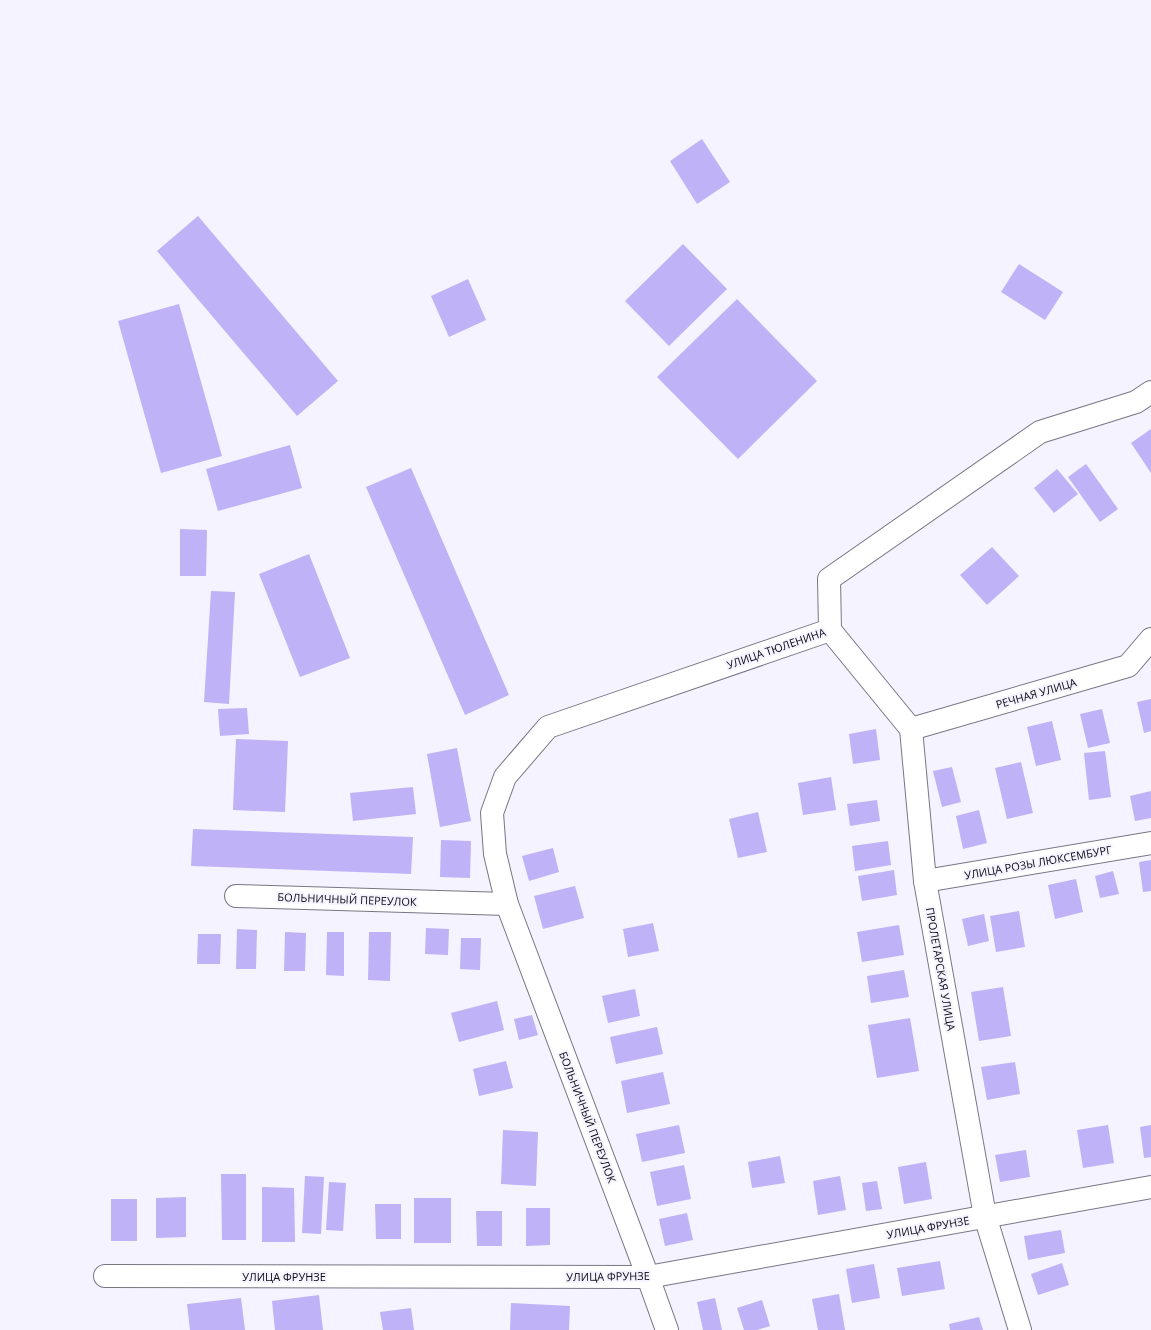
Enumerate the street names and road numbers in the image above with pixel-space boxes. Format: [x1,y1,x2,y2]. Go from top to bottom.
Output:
street label: УЛИЦА ТЮЛЕНИНА [724,624,828,672]
street label: РЕЧНАЯ УЛИЦА [994,674,1078,712]
street label: УЛИЦА РОЗЫ ЛЮКСЕМБУРГ [963,842,1113,882]
street label: БОЛЬНИЧНЫЙ ПЕРЕУЛОК [277,889,417,909]
street label: ПРОЛЕТАРСКАЯ УЛИЦА [923,906,959,1032]
street label: БОЛЬНИЧНЫЙ ПЕРЕУЛОК [556,1049,620,1185]
street label: УЛИЦА ФРУНЗЕ [886,1212,970,1242]
street label: УЛИЦА ФРУНЗЕ [566,1268,650,1284]
street label: УЛИЦА ФРУНЗЕ [242,1269,326,1284]

